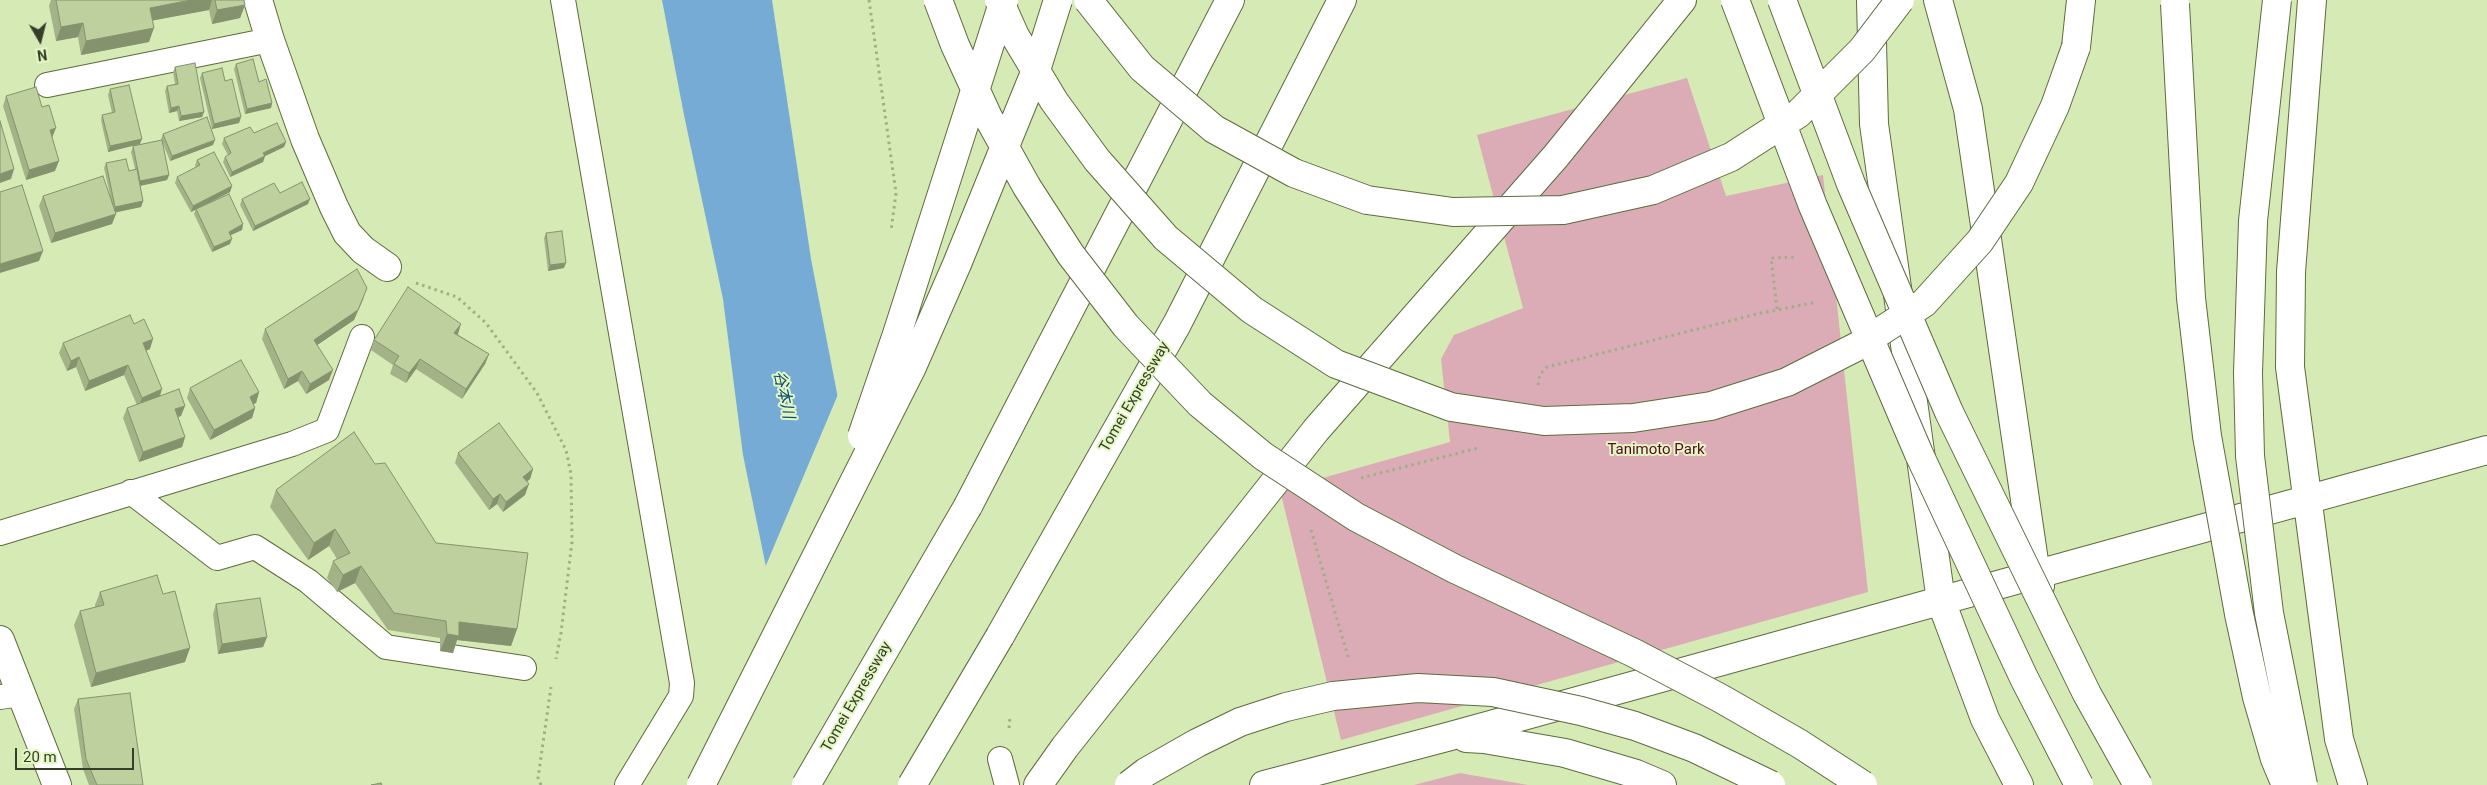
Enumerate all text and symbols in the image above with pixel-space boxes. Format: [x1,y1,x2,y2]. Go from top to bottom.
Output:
north arrow [15,15,65,65]
text: N [36,46,48,63]
street label: Tomei Expressway [1096,339,1174,455]
water label: 谷本川 [769,370,797,420]
park label: Tanimoto Park [1607,441,1705,459]
street label: Tomei Expressway [818,639,896,755]
scale bar [18,738,136,770]
text: 20 m [23,748,57,766]

